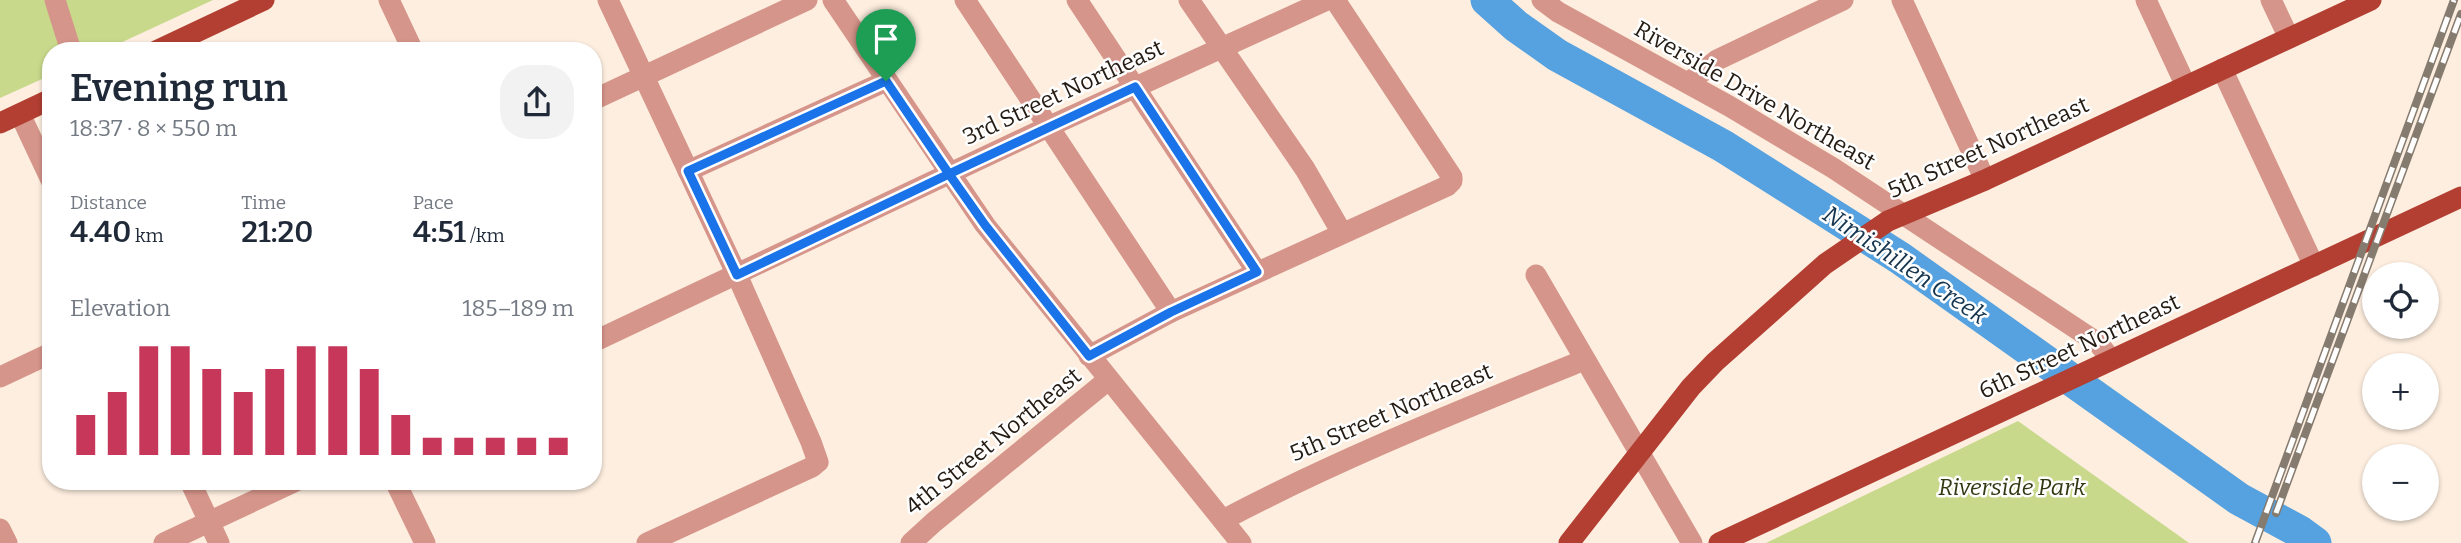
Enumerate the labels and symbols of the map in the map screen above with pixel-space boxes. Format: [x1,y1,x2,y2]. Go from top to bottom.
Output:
pin [856,9,916,81]
street label: Riverside Drive Northeast [1630,15,1880,175]
street label: 3rd Street Northeast [958,33,1168,151]
street label: 5th Street Northeast [1883,90,2093,204]
water label: Nimishillen Creek [1818,200,1993,331]
street label: 6th Street Northeast [1974,287,2184,405]
street label: 5th Street Northeast [1286,357,1496,467]
street label: 4th Street Northeast [899,361,1087,521]
park label: Riverside Park [1938,473,2086,501]

